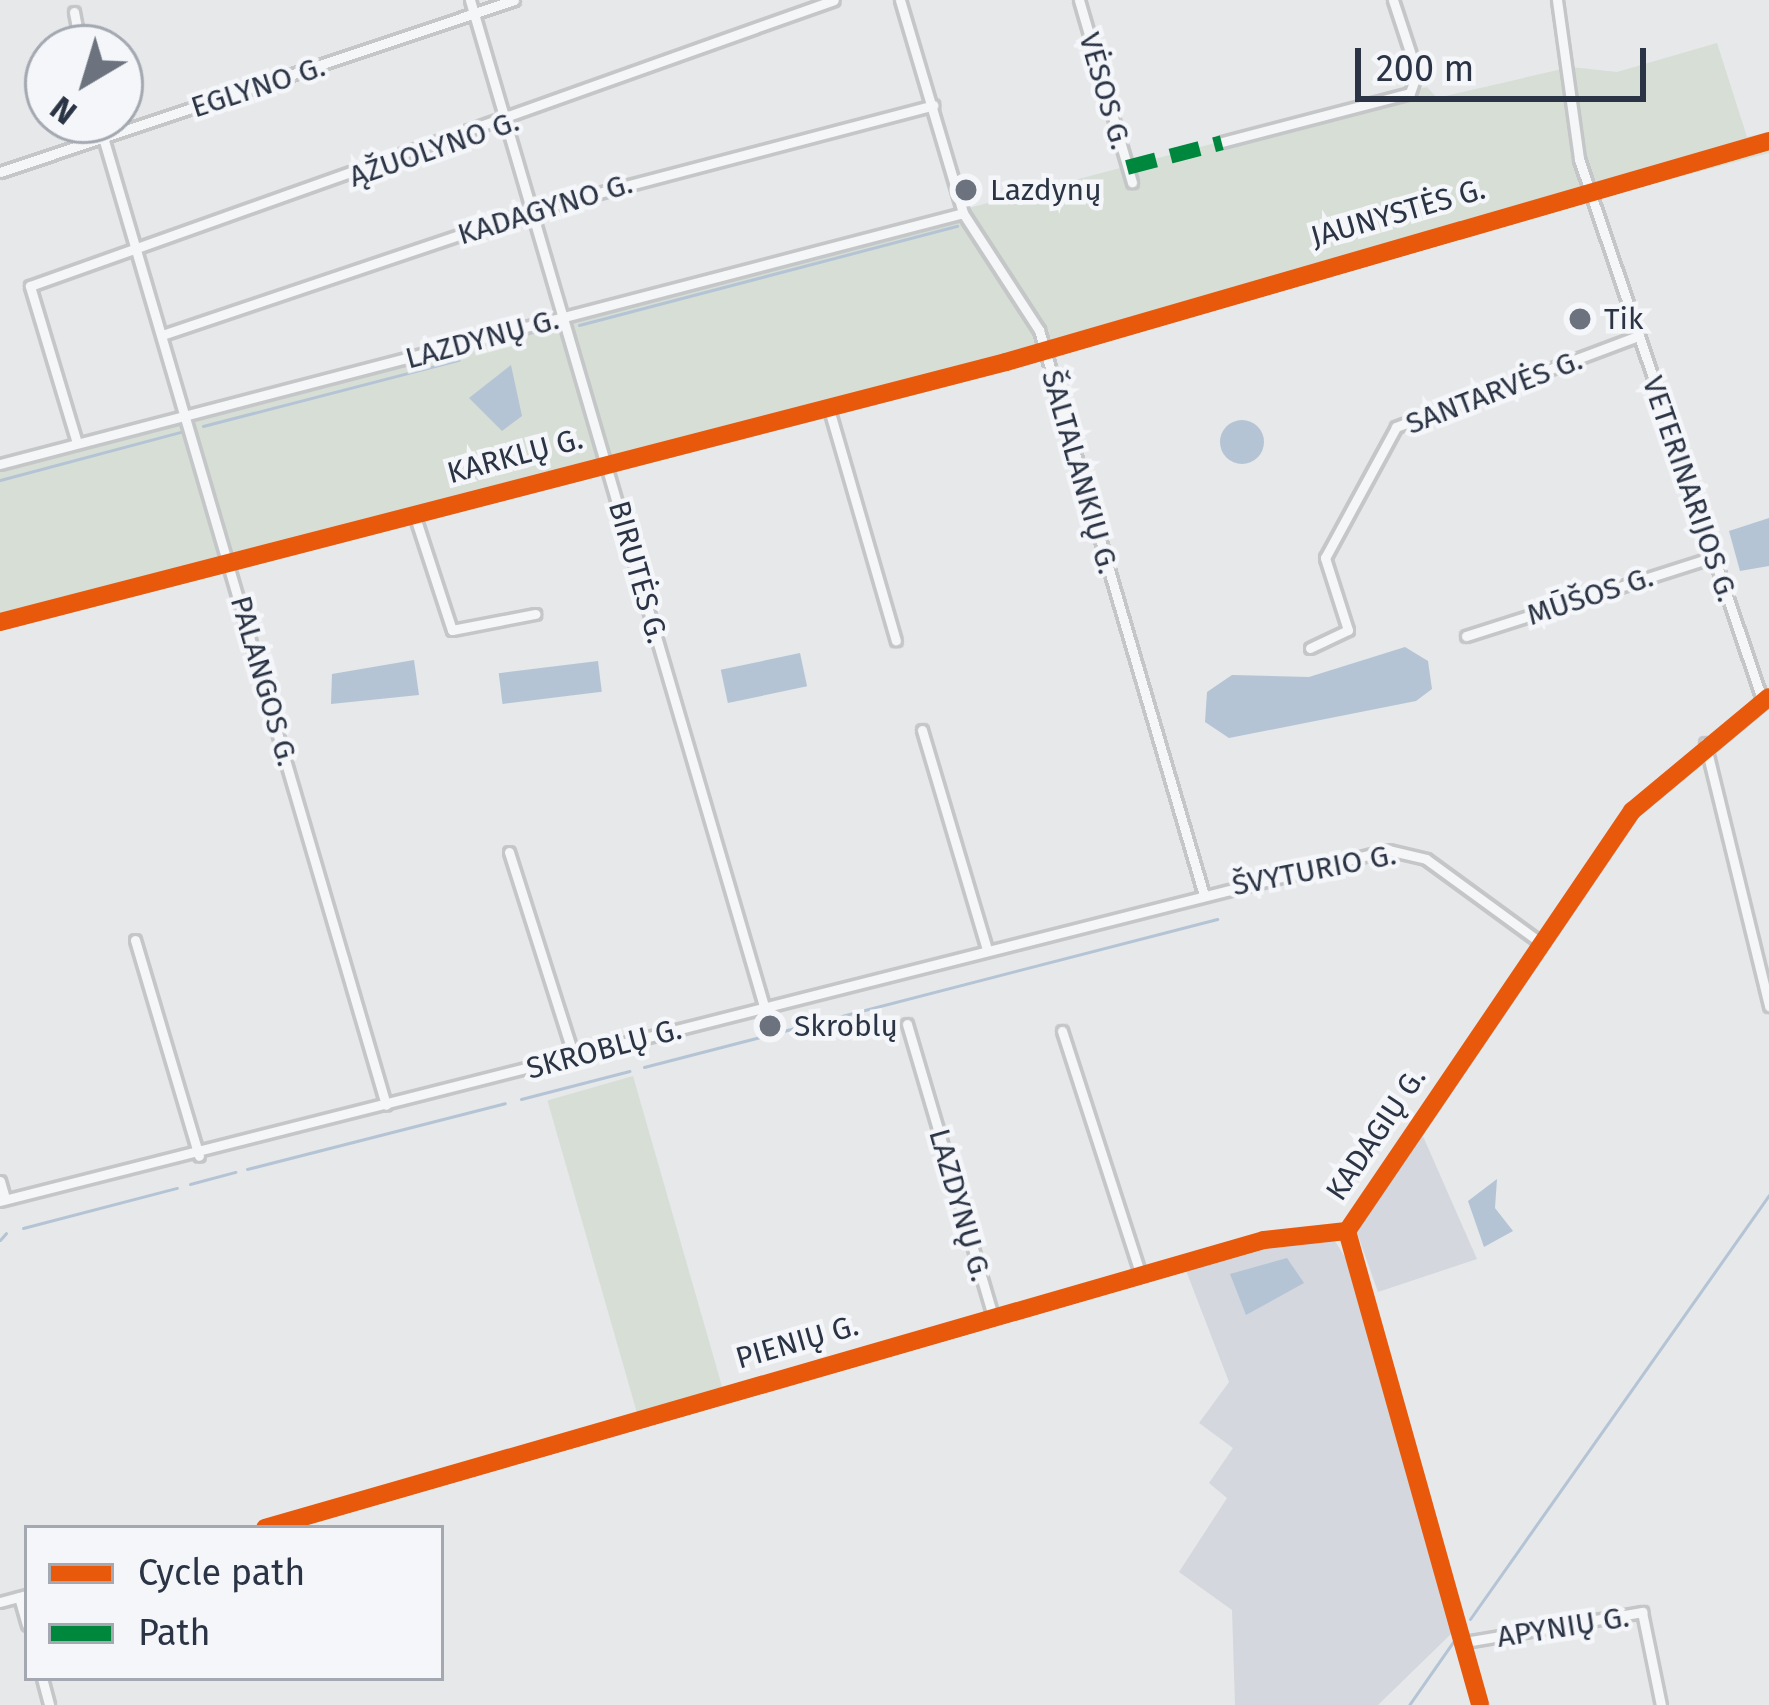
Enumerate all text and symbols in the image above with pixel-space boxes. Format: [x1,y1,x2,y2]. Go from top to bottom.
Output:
north arrow [24,24,144,144]
scale bar [1361,24,1652,98]
street label: VĖSOS G. [1071,28,1139,154]
text: 200 m [1376,47,1474,91]
street label: EGLYNO G. [186,48,330,126]
text: N [43,88,85,133]
street label: ĄŽUOLYNO G. [344,103,524,195]
street label: KADAGYNO G. [453,165,637,253]
street label: JAUNYSTĖS G. [1307,171,1489,255]
place label: Lazdynų [990,172,1102,208]
marker: Lazdynų [953,177,979,203]
street label: LAZDYNŲ G. [401,301,563,377]
place label: Tik [1604,301,1643,337]
marker: Tik [1567,306,1593,332]
street label: SANTARVĖS G. [1401,342,1587,442]
street label: ŠALTALANKIŲ G. [1034,366,1126,578]
street label: VETERINARIJOS G. [1635,371,1745,607]
street label: KARKLŲ G. [443,421,587,491]
street label: BIRUTĖS G. [600,497,676,647]
street label: MŪŠOS G. [1522,559,1658,633]
street label: PALANGOS G. [223,592,305,770]
street label: ŠVYTURIO G. [1229,836,1399,904]
place label: Skroblų [794,1008,898,1044]
street label: SKROBLŲ G. [523,1011,685,1087]
marker: Skroblų [757,1013,783,1039]
street label: KADAGIŲ G. [1318,1061,1434,1207]
street label: LAZDYNŲ G. [921,1125,999,1285]
street label: PIENIŲ G. [732,1307,862,1377]
legend [24,1525,444,1681]
text: Cycle path [138,1551,305,1595]
street label: APYNIŲ G. [1494,1599,1632,1655]
text: Path [138,1611,211,1655]

